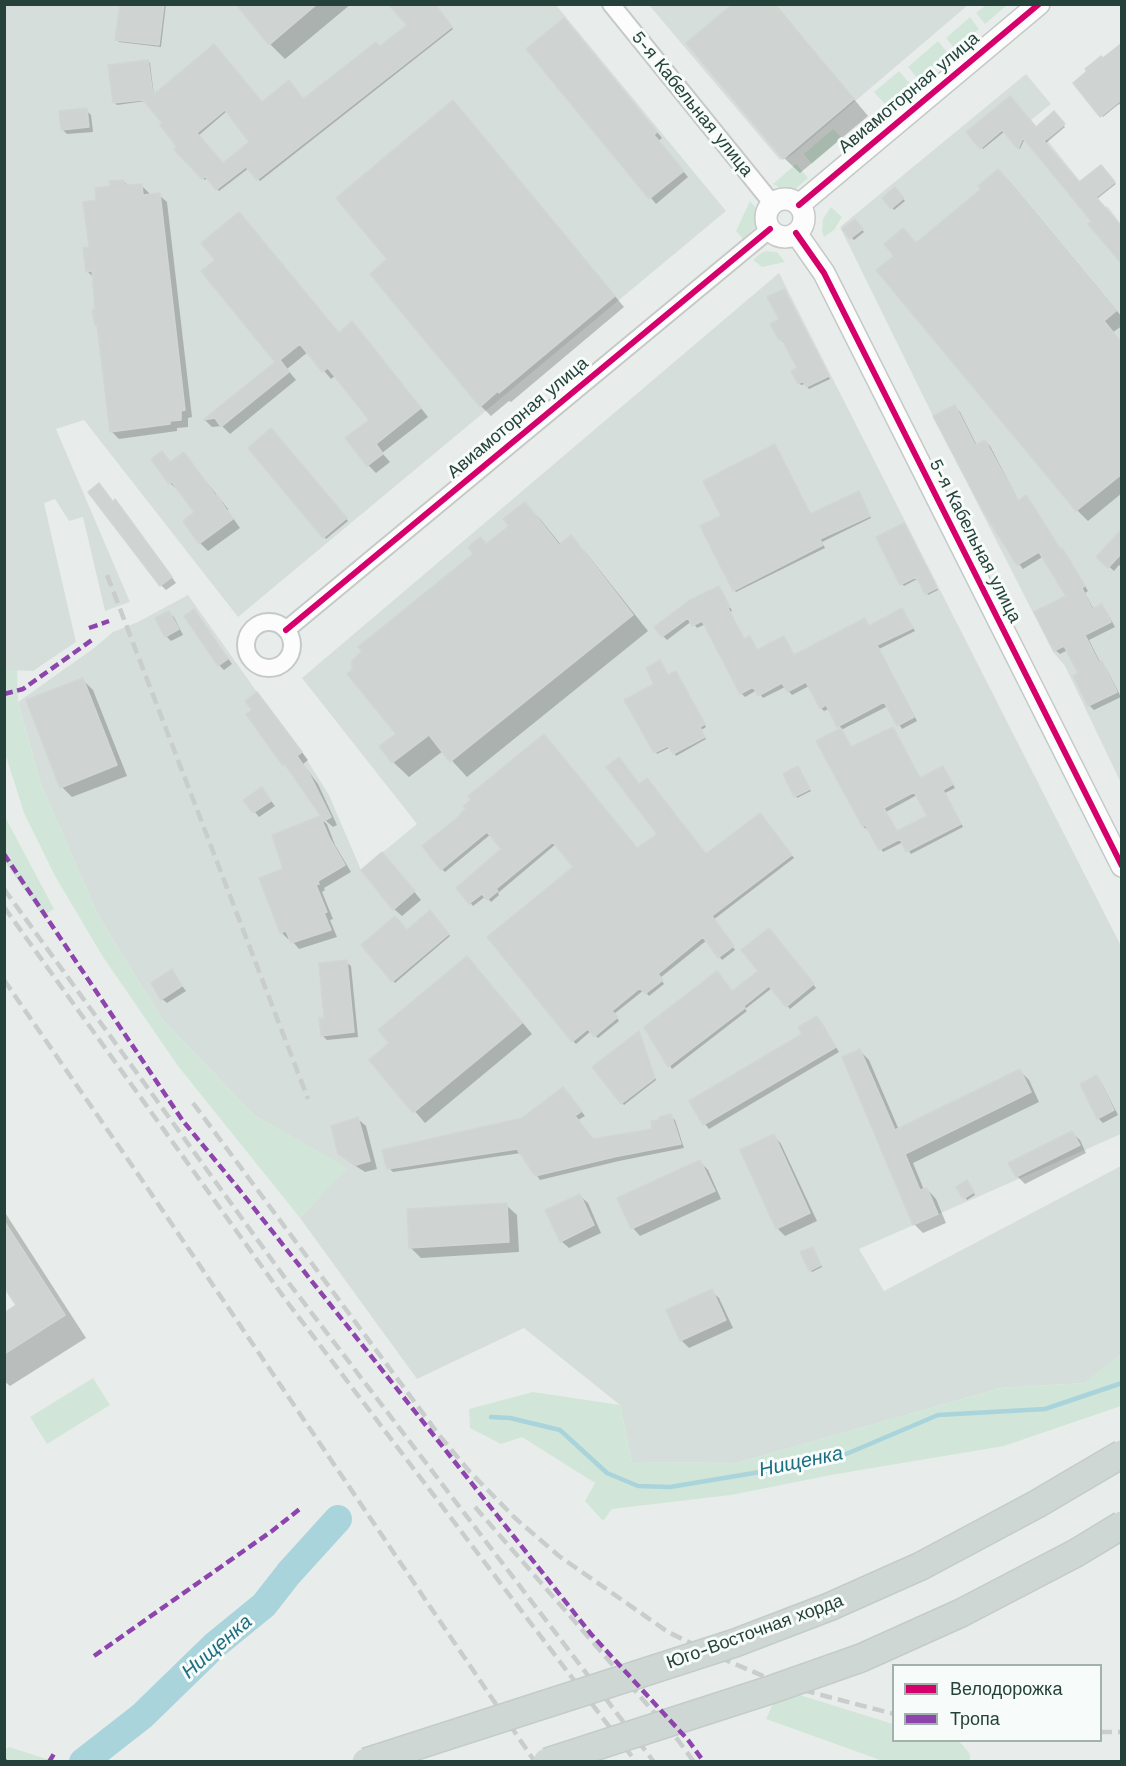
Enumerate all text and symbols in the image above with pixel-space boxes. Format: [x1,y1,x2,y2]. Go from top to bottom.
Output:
street label: 5-я Кабельная улица [627,27,757,181]
street label: Авиамоторная улица [834,28,984,158]
street label: Авиамоторная улица [443,353,593,483]
street label: 5-я Кабельная улица [924,456,1026,626]
water label: Нищенка [757,1441,845,1483]
street label: Юго-Восточная хорда [664,1590,846,1674]
water label: Нищенка [177,1610,257,1684]
legend [892,1664,1102,1742]
text: Велодорожка [950,1678,1062,1699]
text: Тропа [950,1708,1000,1729]

